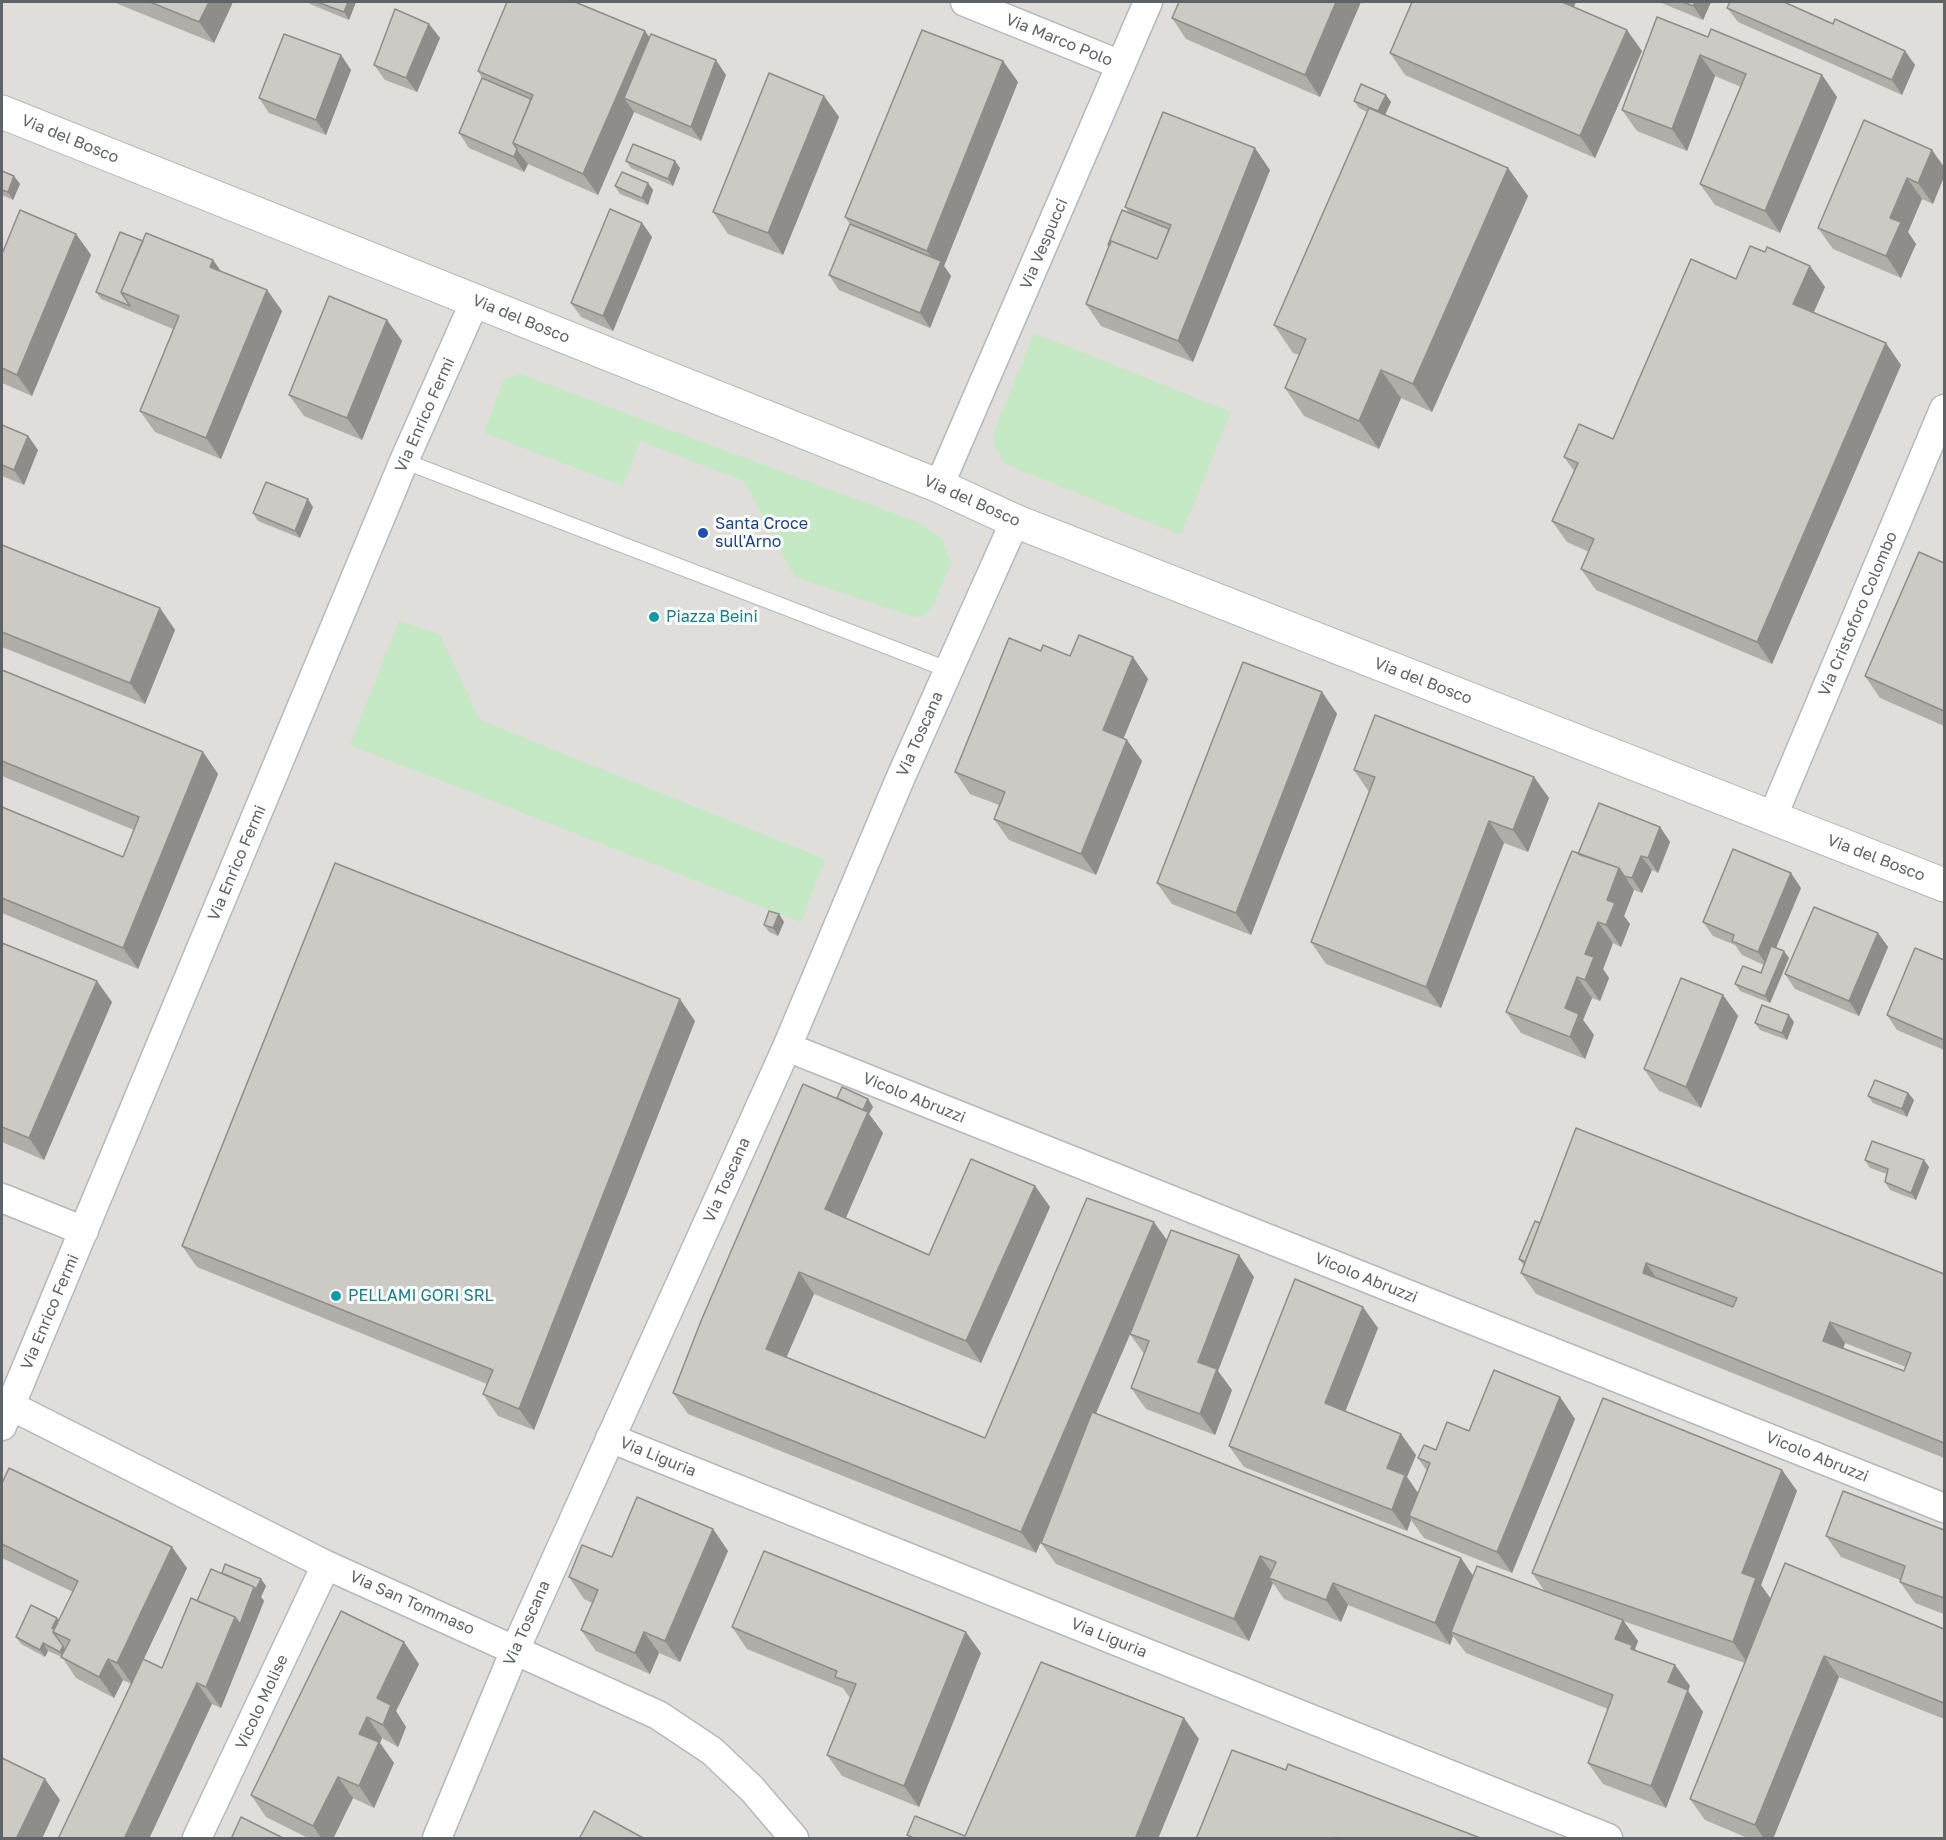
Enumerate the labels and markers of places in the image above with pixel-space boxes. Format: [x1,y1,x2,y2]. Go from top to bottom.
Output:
place label: Santa Croce sull'Arno [715,514,808,552]
marker: Santa Croce sull'Arno [696,526,710,540]
place label: Piazza Beini [666,607,758,627]
marker: Piazza Beini [647,610,661,624]
place label: PELLAMI GORI SRL [348,1286,494,1306]
marker: PELLAMI GORI SRL [329,1289,343,1303]

